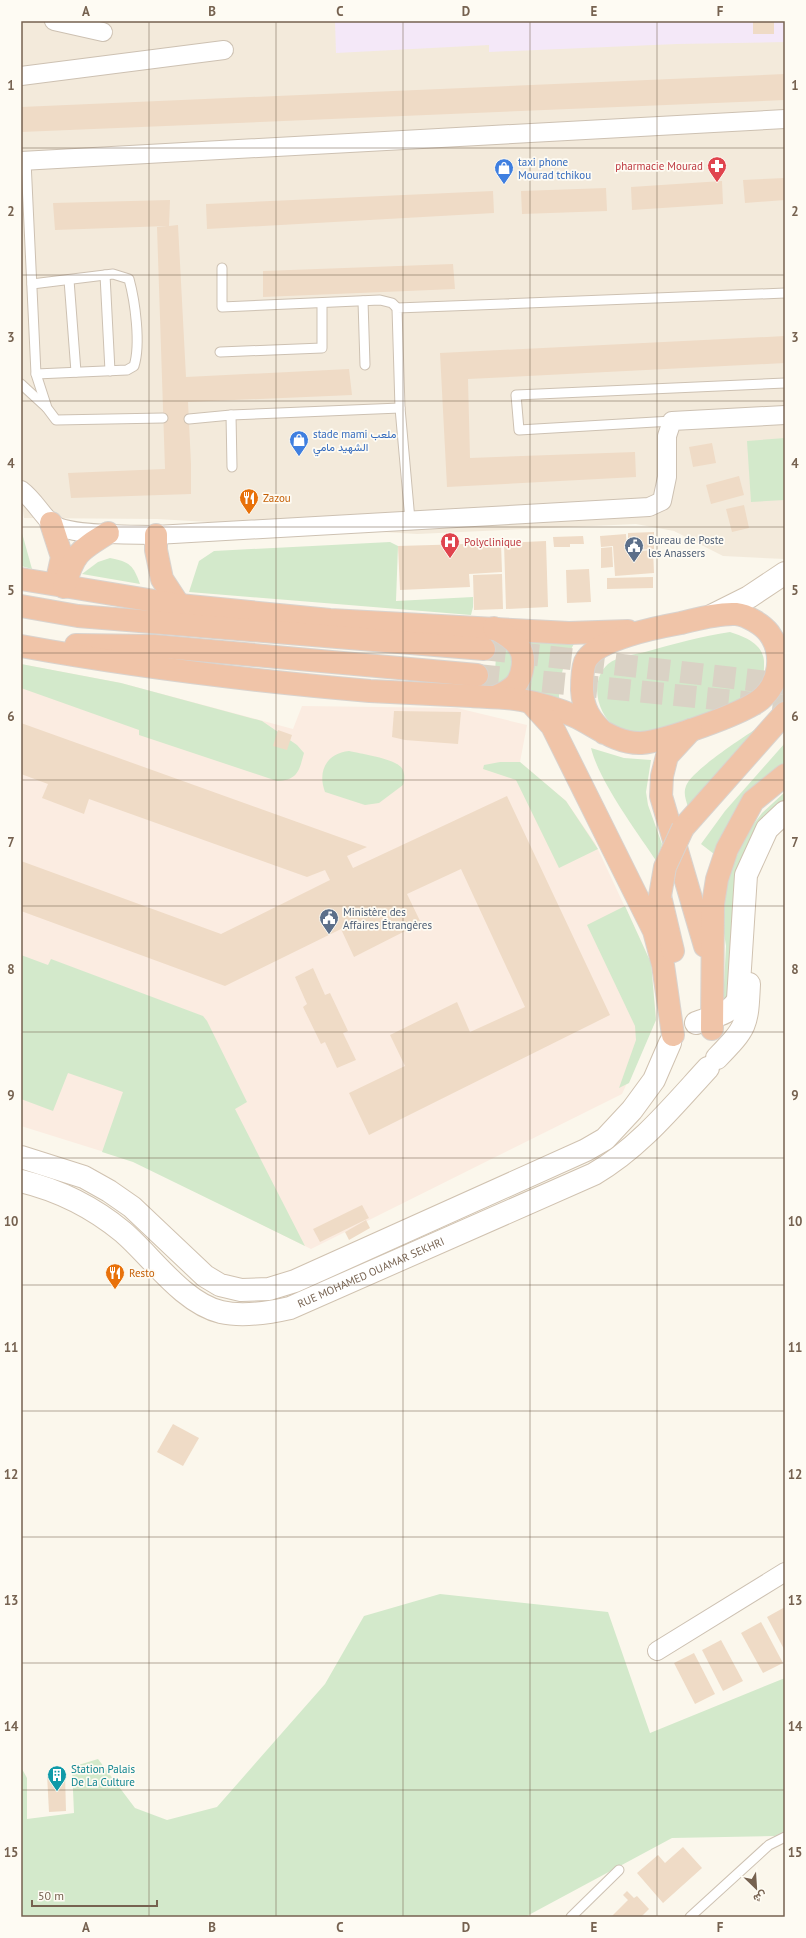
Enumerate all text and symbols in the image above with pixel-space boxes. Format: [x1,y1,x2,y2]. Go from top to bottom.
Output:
text: A [82,3,90,20]
text: B [208,3,216,20]
text: C [336,3,344,20]
text: D [462,3,470,20]
text: E [591,3,598,20]
text: F [717,3,724,20]
text: 1 [7,77,15,94]
text: 1 [791,77,799,94]
place label: taxi phone Mourad tchikou [518,155,591,182]
pharmacy icon: pharmacie Mourad [706,155,728,183]
shop icon: taxi phone Mourad tchikou [493,157,515,185]
place label: pharmacie Mourad [615,159,703,173]
text: 2 [7,203,15,220]
text: 2 [791,203,799,220]
text: 3 [7,329,15,346]
text: 3 [791,329,799,346]
place label: stade mami ملعب الشهيد مامي [313,427,396,457]
shop icon: stade mami ملعب الشهيد مامي [288,429,310,457]
text: 4 [7,455,15,472]
text: 4 [791,455,799,472]
restaurant icon: Zazou [238,487,260,515]
place label: Zazou [263,491,291,505]
hospital icon: Polyclinique [439,531,461,559]
place label: Bureau de Poste les Anassers [648,533,724,560]
place label: Polyclinique [464,535,522,549]
public building icon: Bureau de Poste les Anassers [623,535,645,563]
text: 5 [7,582,15,599]
text: 5 [791,582,799,599]
text: 6 [7,708,15,725]
text: 6 [791,708,799,725]
text: 7 [7,834,15,851]
text: 7 [791,834,799,851]
place label: Ministère des Affaires Étrangères [343,905,432,932]
public building icon: Ministère des Affaires Étrangères [318,907,340,935]
text: 8 [7,961,15,978]
text: 8 [791,961,799,978]
text: 9 [7,1087,15,1104]
text: 9 [791,1087,799,1104]
text: 10 [4,1213,18,1230]
text: 10 [788,1213,802,1230]
street label: RUE MOHAMED OUAMAR SEKHRI [295,1234,446,1311]
restaurant icon: Resto [104,1262,126,1290]
place label: Resto [129,1266,155,1280]
text: 11 [4,1339,18,1356]
text: 11 [788,1339,802,1356]
text: 12 [4,1466,18,1483]
text: 12 [788,1466,802,1483]
text: 13 [4,1592,18,1609]
text: 13 [788,1592,802,1609]
text: 14 [4,1718,19,1735]
text: 14 [788,1718,803,1735]
place label: Station Palais De La Culture [71,1762,135,1789]
building icon: Station Palais De La Culture [46,1764,68,1792]
text: 15 [4,1844,18,1861]
text: 15 [788,1844,802,1861]
north arrow [736,1868,776,1908]
scale bar [32,1882,157,1908]
text: 50 m [38,1888,64,1903]
text: ش [751,1888,769,1906]
text: A [82,1919,90,1936]
text: B [208,1919,216,1936]
text: C [336,1919,344,1936]
text: D [462,1919,470,1936]
text: E [591,1919,598,1936]
text: F [717,1919,724,1936]

